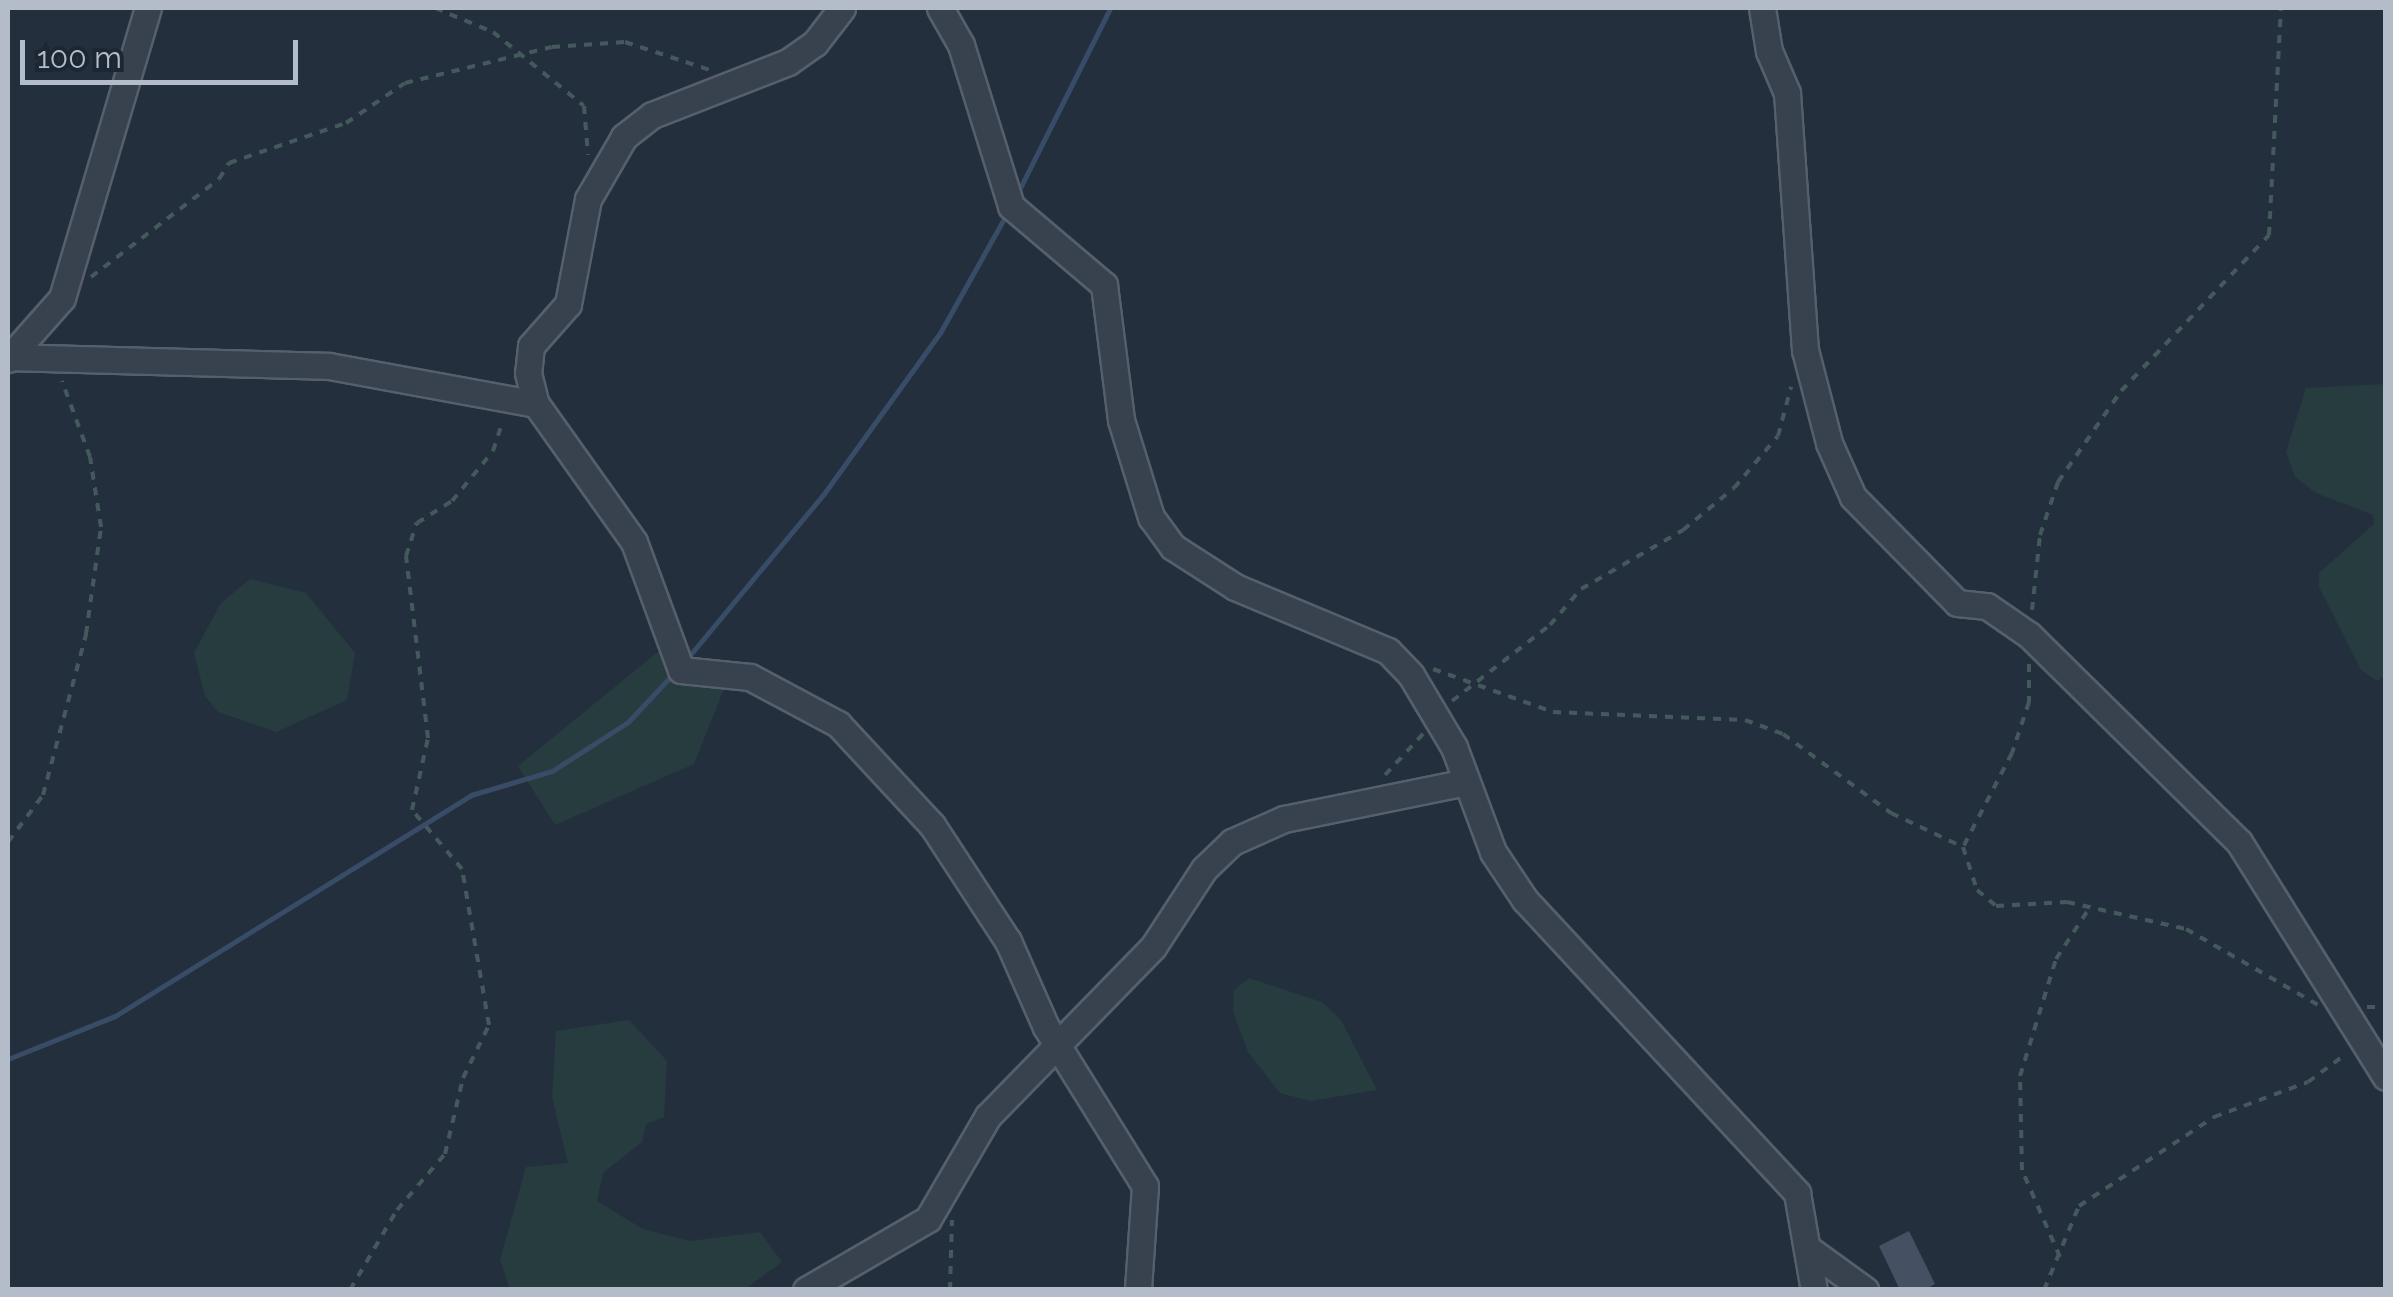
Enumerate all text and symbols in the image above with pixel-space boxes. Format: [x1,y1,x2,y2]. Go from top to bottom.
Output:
scale bar [25,20,302,82]
text: 100 m [37,40,122,75]

